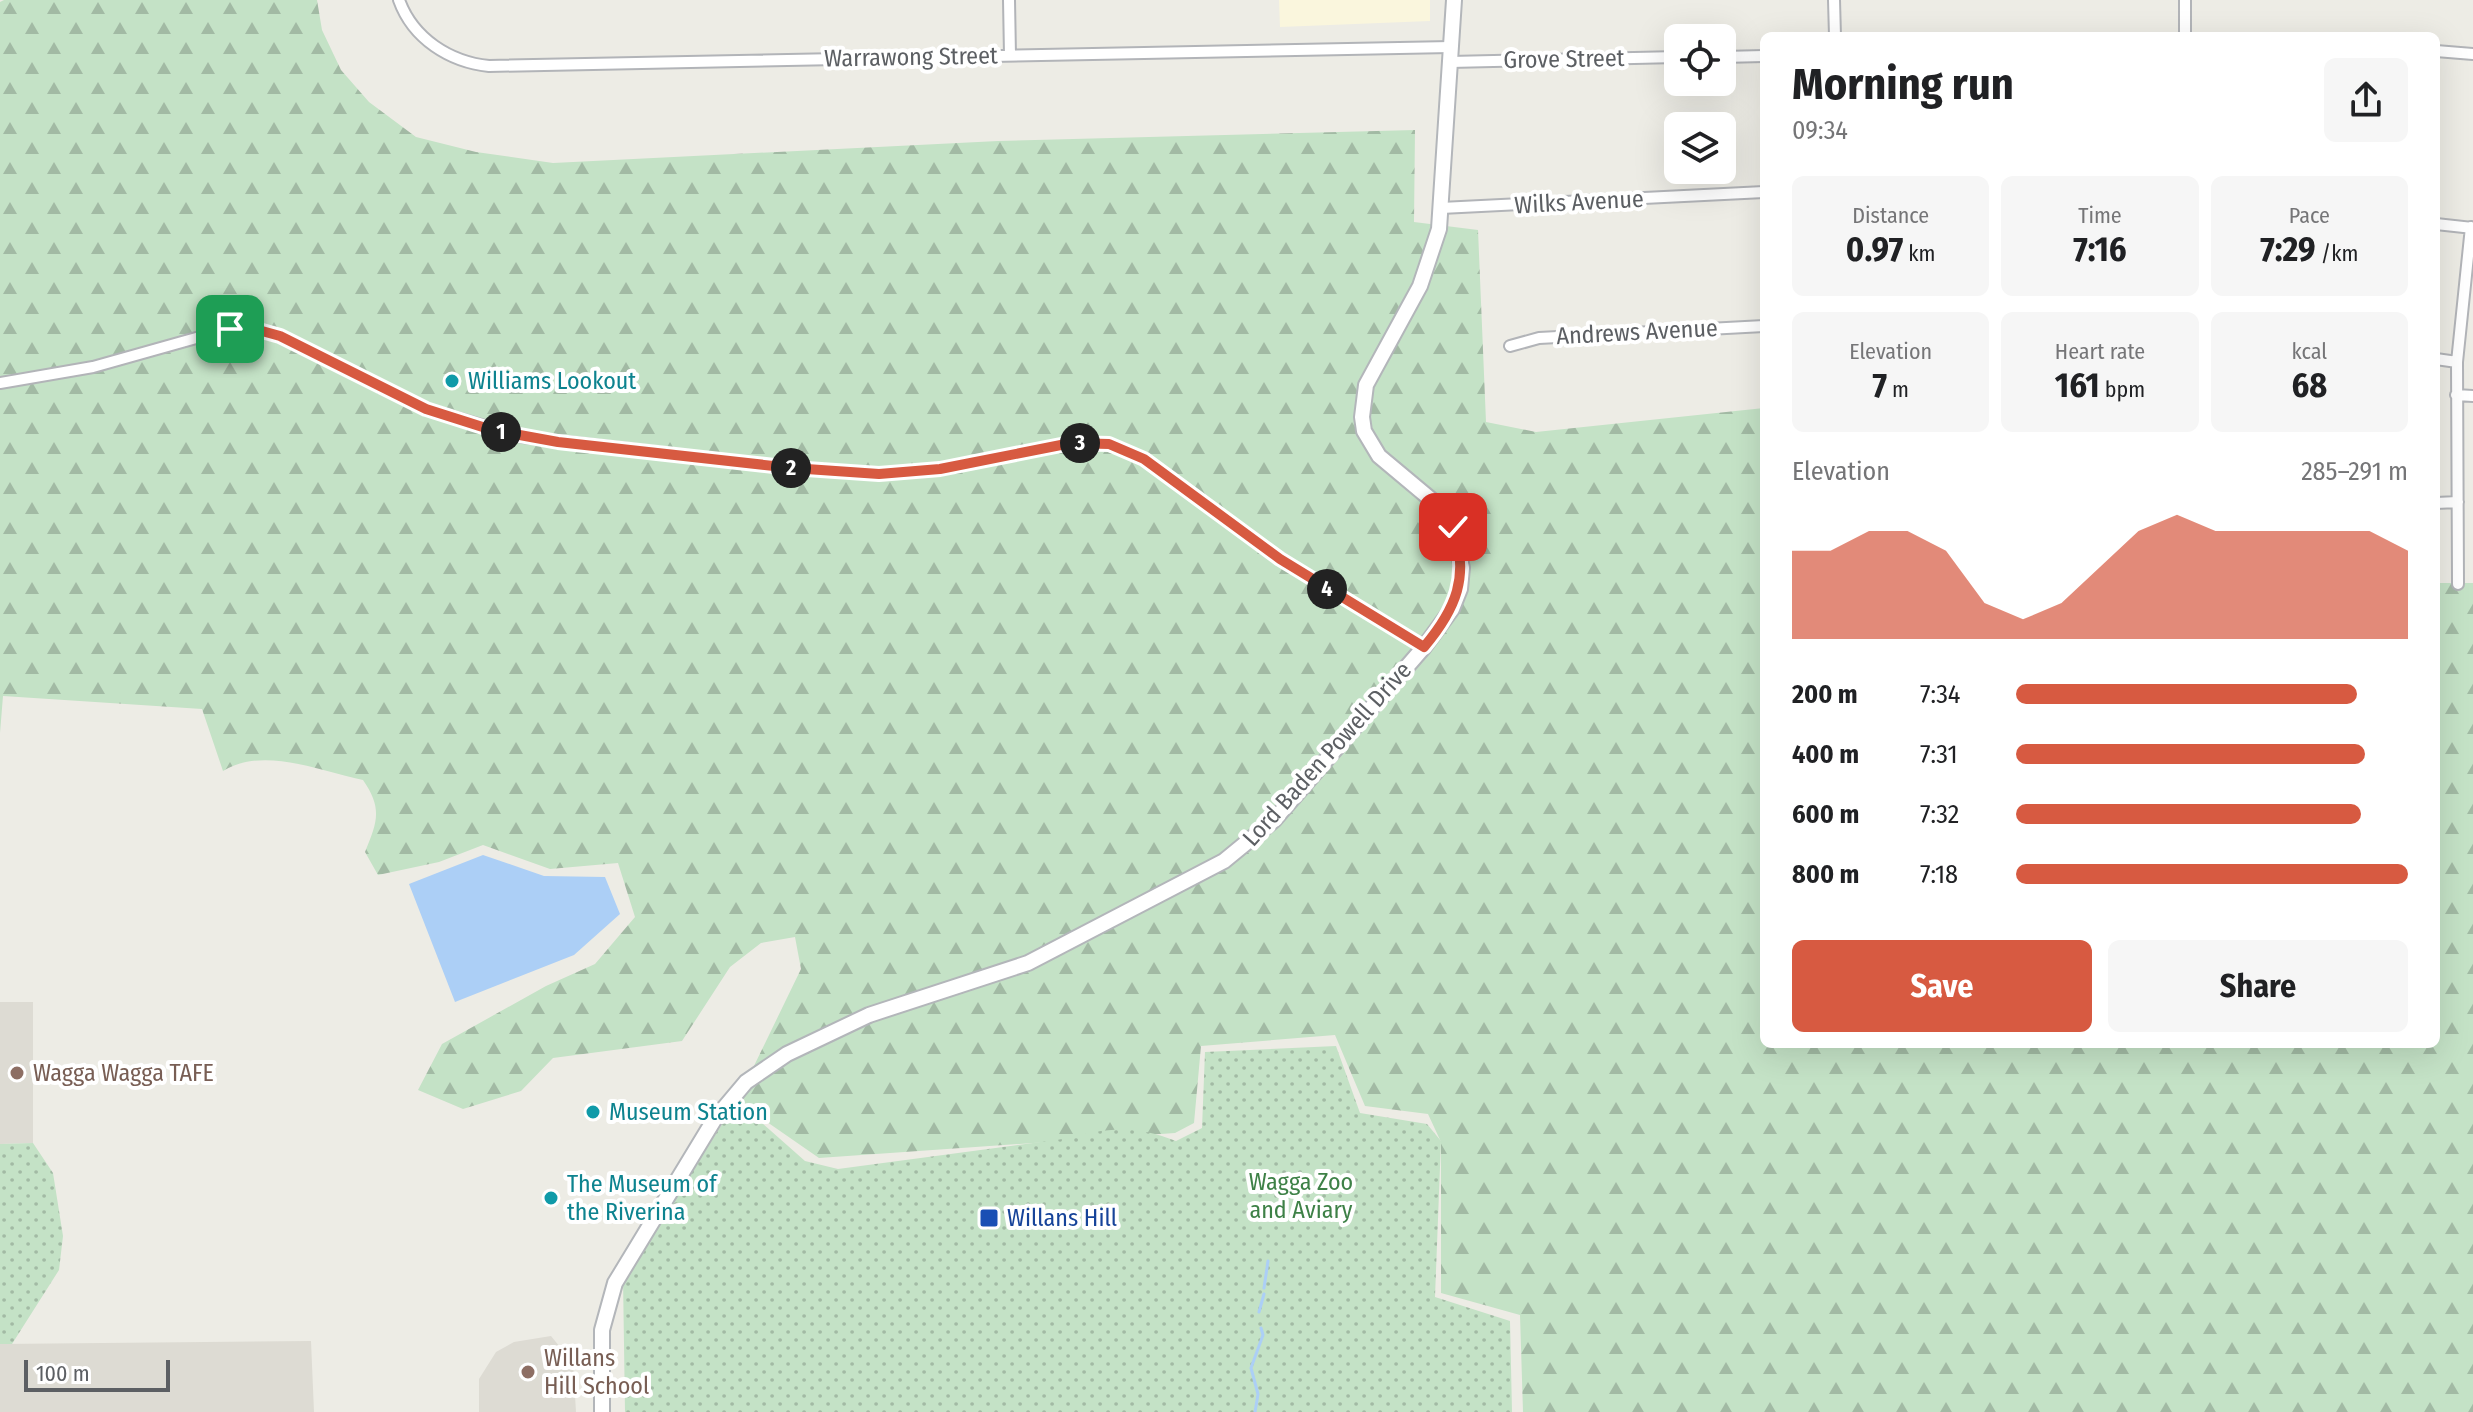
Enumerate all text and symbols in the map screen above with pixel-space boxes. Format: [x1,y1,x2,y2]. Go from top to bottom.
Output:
map controls [1664,24,1736,184]
button: locate [1664,24,1736,96]
street label: Warrawong Street [824,41,998,73]
street label: Grove Street [1503,44,1625,74]
text: Morning run [1792,58,2014,111]
button: share [2324,58,2408,142]
button: layers [1664,112,1736,184]
text: 09:34 [1792,115,1848,146]
street label: Wilks Avenue [1514,185,1644,219]
text: Distance [1852,202,1929,229]
text: Time [2078,202,2122,229]
text: Pace [2289,202,2330,229]
text: 0.97 [1846,229,1903,270]
text: 7:16 [2073,229,2127,270]
text: 7:29 [2260,229,2316,270]
text: km [1903,240,1936,267]
text: /km [2316,240,2358,267]
pin [196,295,264,363]
icon: arrive [208,307,252,351]
street label: Andrews Avenue [1556,314,1718,350]
text: Elevation [1849,338,1932,365]
text: Heart rate [2055,338,2145,365]
text: kcal [2292,338,2327,365]
text: 7 [1872,365,1887,406]
text: 161 [2055,365,2100,406]
text: 68 [2291,365,2327,406]
place label: Williams Lookout [468,367,636,395]
marker: Williams Lookout [443,372,461,390]
text: m [1887,376,1909,403]
text: bpm [2100,376,2145,403]
pin: 1 [481,412,521,452]
text: 1 [496,418,506,445]
pin: 3 [1060,423,1100,463]
text: 3 [1075,429,1085,456]
pin: 2 [771,448,811,488]
text: 2 [786,454,796,481]
text: Elevation [1792,456,1890,487]
text: 285–291 m [2301,456,2408,487]
pin [1419,493,1487,561]
icon: check [1431,505,1475,549]
pin: 4 [1307,569,1347,609]
text: 4 [1321,575,1333,602]
street label: Lord Baden Powell Drive [1237,656,1417,852]
text: 200 m [1792,679,1858,710]
text: 7:34 [1920,679,1960,710]
text: 400 m [1792,739,1859,770]
text: 7:31 [1920,739,1958,770]
text: 600 m [1792,799,1859,830]
text: 7:32 [1920,799,1959,830]
text: 800 m [1792,859,1859,890]
text: 7:18 [1920,859,1958,890]
button: Save [1792,940,2092,1032]
button: Share [2108,940,2408,1032]
place label: Wagga Wagga TAFE [33,1059,214,1087]
marker: Wagga Wagga TAFE [8,1064,26,1082]
place label: Museum Station [609,1098,768,1126]
marker: Museum Station [584,1103,602,1121]
park label: Wagga Zoo and Aviary [1249,1168,1353,1224]
place label: The Museum of the Riverina [567,1170,718,1226]
marker: The Museum of the Riverina [542,1189,560,1207]
place label: Willans Hill [1007,1204,1117,1232]
marker: Willans Hill [978,1207,1000,1229]
place label: Willans Hill School [544,1344,649,1400]
scale bar [24,1356,170,1392]
text: 100 m [36,1360,90,1387]
marker: Willans Hill School [519,1363,537,1381]

